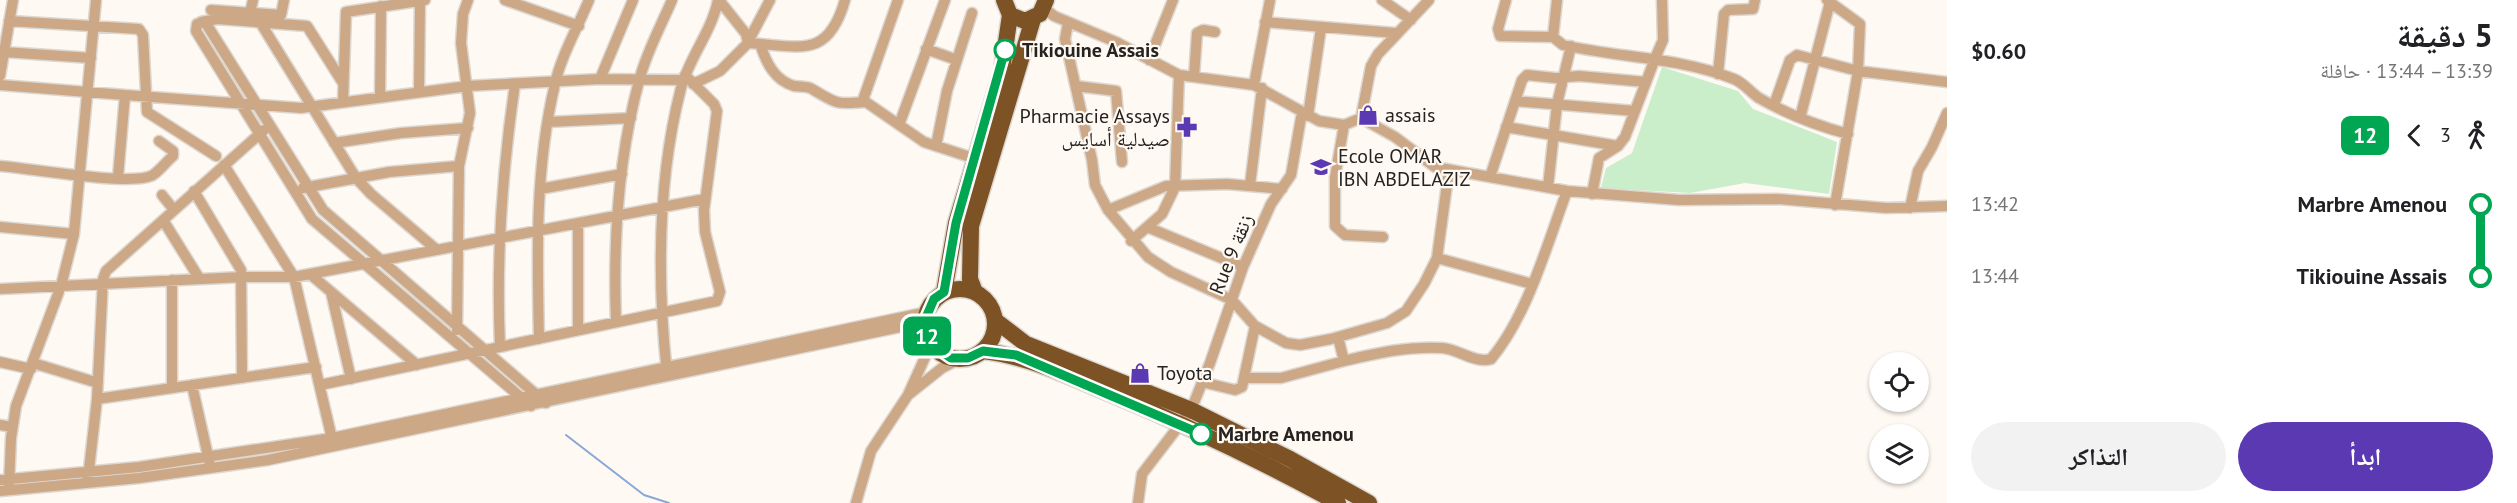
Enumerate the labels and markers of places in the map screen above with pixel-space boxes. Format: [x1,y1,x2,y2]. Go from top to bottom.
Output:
place label: Tikiouine Assais [1022,37,1159,63]
marker: Tikiouine Assais [994,39,1016,61]
place label: assais [1385,102,1435,128]
place label: Pharmacie Assays صيدلية أسايس [1020,103,1170,152]
shop icon: assais [1356,103,1380,127]
pharmacy icon: Pharmacie Assays صيدلية أسايس [1175,115,1199,139]
place label: Ecole OMAR IBN ABDELAZIZ [1338,143,1470,192]
school or university icon: Ecole OMAR IBN ABDELAZIZ [1309,155,1333,179]
place label: Toyota [1157,360,1213,386]
shop icon: Toyota [1128,361,1152,385]
place label: Marbre Amenou [1218,421,1354,447]
marker: Marbre Amenou [1190,423,1212,445]

